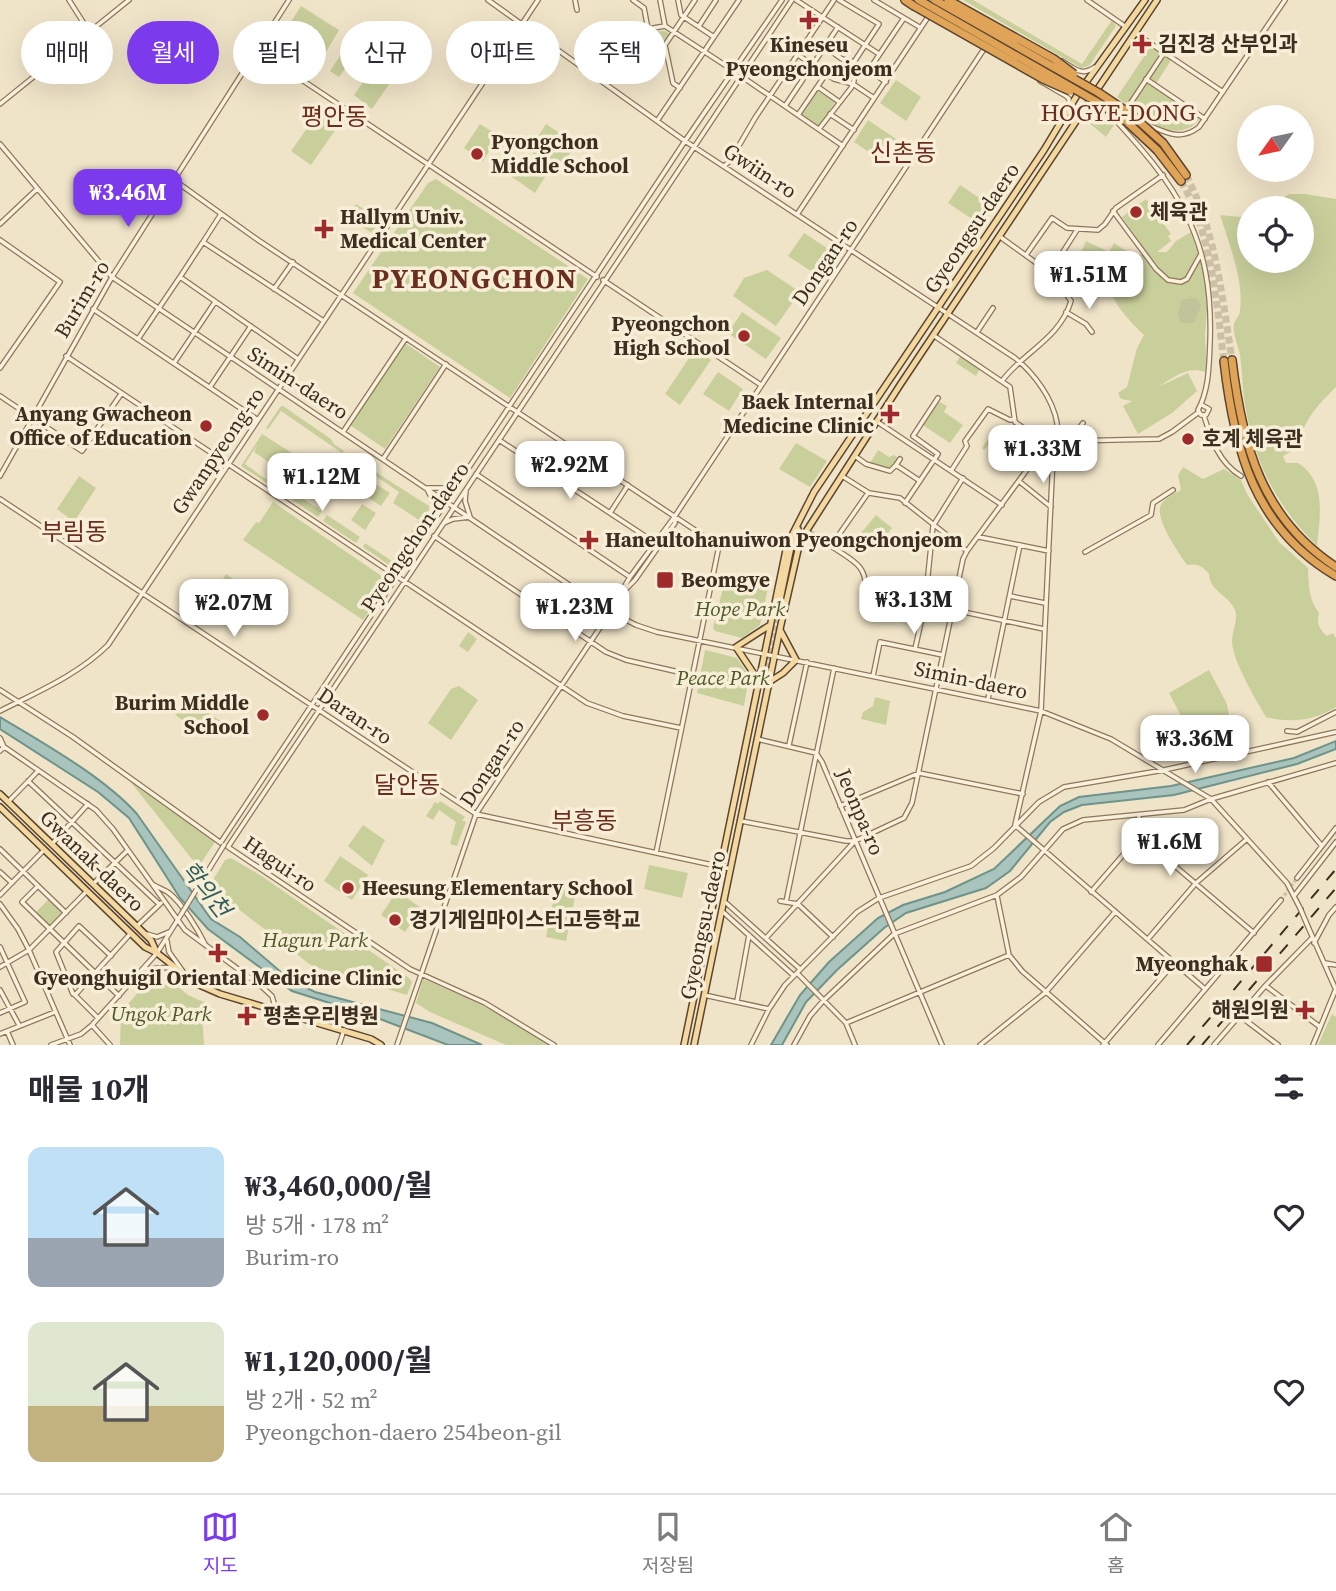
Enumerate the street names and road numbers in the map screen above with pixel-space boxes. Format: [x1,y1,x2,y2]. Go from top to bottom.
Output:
street label: Gwiin-ro [718,136,803,205]
street label: Gyeongsu-daero [917,157,1026,299]
street label: Dongan-ro [785,212,864,311]
street label: Burim-ro [47,254,116,343]
street label: Simin-daero [242,339,354,426]
street label: Gwanpyeong-ro [164,381,271,520]
street label: Pyeongchon-daero [353,456,476,618]
street label: Simin-daero [912,653,1030,706]
street label: Daran-ro [312,680,398,751]
street label: Dongan-ro [452,713,531,812]
street label: Jeonpa-ro [829,763,892,860]
street label: Gwanak-daero [34,803,151,918]
street label: Hagui-ro [238,828,323,899]
street label: Gyeongsu-daero [673,848,732,1002]

